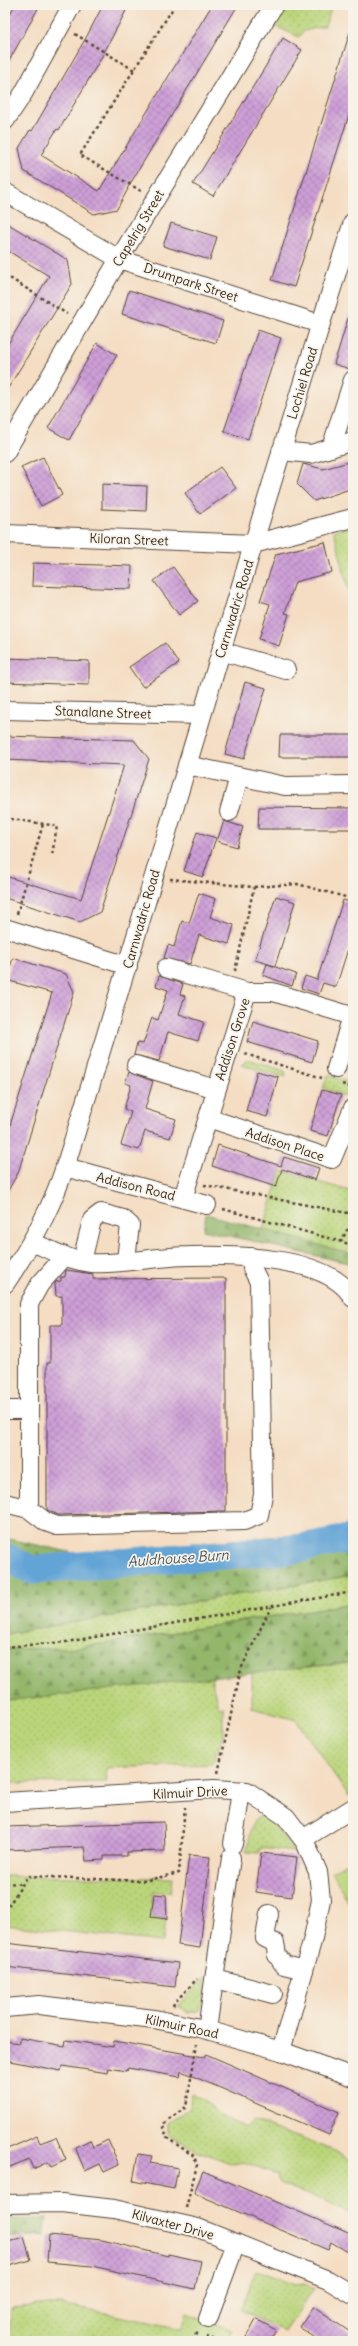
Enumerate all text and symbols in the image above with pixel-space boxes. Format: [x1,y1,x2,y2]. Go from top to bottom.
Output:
street label: Capelrig Street [109,186,168,270]
street label: Drumpark Street [142,259,241,306]
street label: Lochiel Road [283,345,322,421]
street label: Kiloran Street [89,530,169,549]
street label: Carnwadric Road [211,557,258,661]
street label: Stanalane Street [55,702,152,723]
street label: Carnwadric Road [119,867,164,971]
street label: Addison Grove [211,996,254,1082]
street label: Addison Place [243,1124,326,1165]
street label: Addison Road [95,1168,178,1205]
water label: Auldhouse Burn [127,1545,230,1571]
street label: Kilmuir Drive [152,1782,228,1803]
street label: Kilmuir Road [144,2010,220,2043]
street label: Kilvaxter Drive [130,2205,216,2244]

